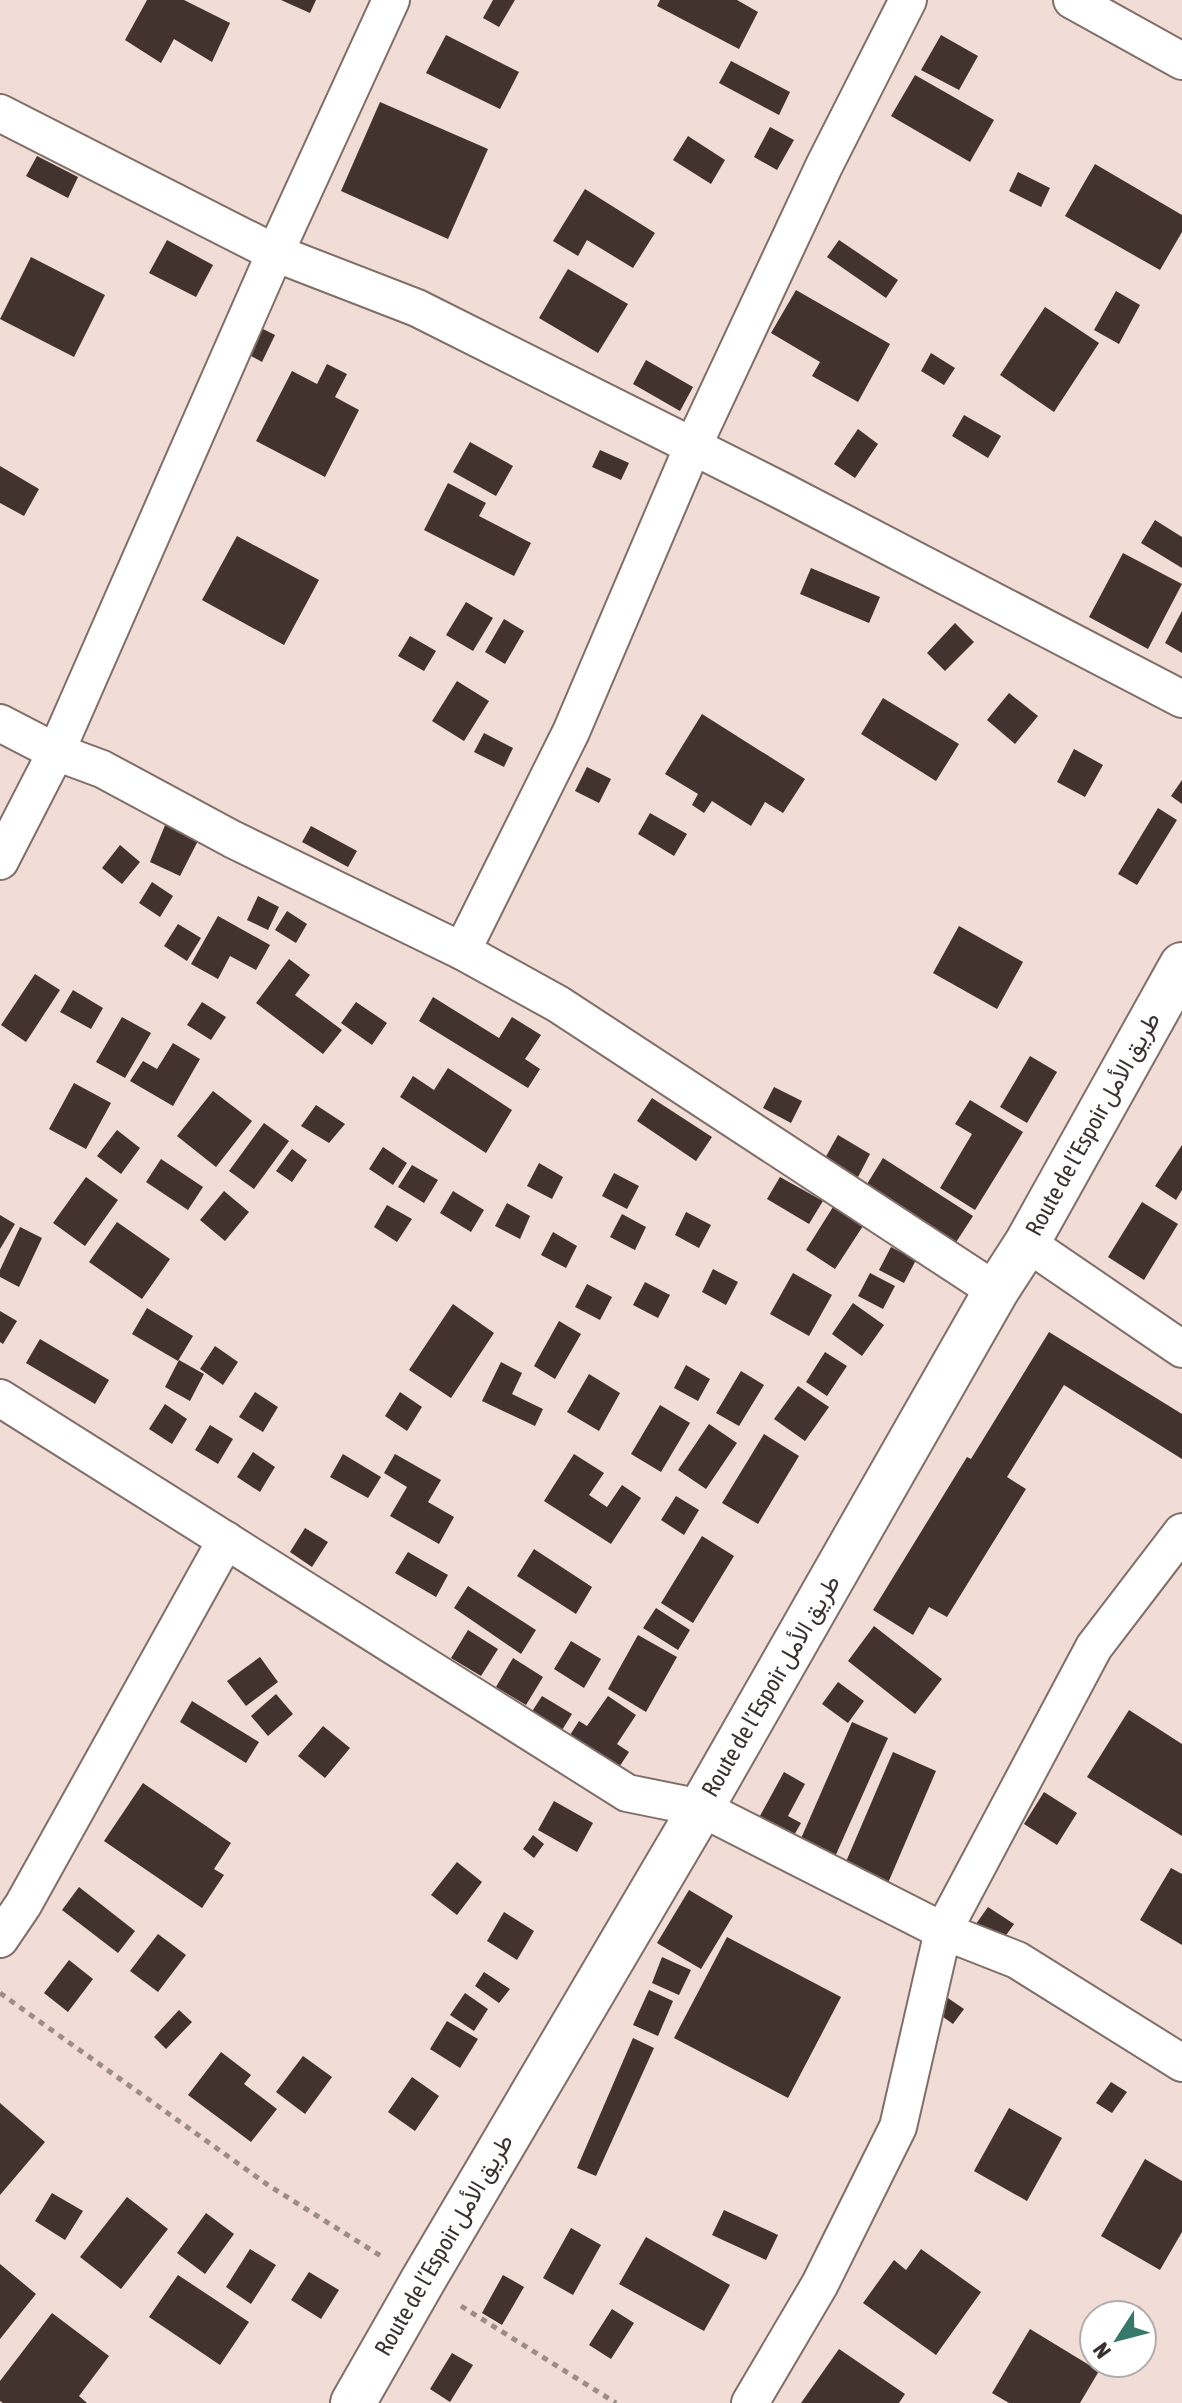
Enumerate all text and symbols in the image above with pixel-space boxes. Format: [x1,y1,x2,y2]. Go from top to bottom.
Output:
street label: Route de l’Espoir طريق الأمل [1020,1007,1167,1241]
street label: Route de l’Espoir طريق الأمل [696,1570,847,1802]
street label: Route de l’Espoir طريق الأمل [369,2129,520,2361]
north arrow [1078,2299,1158,2379]
text: N [1087,2338,1116,2364]

